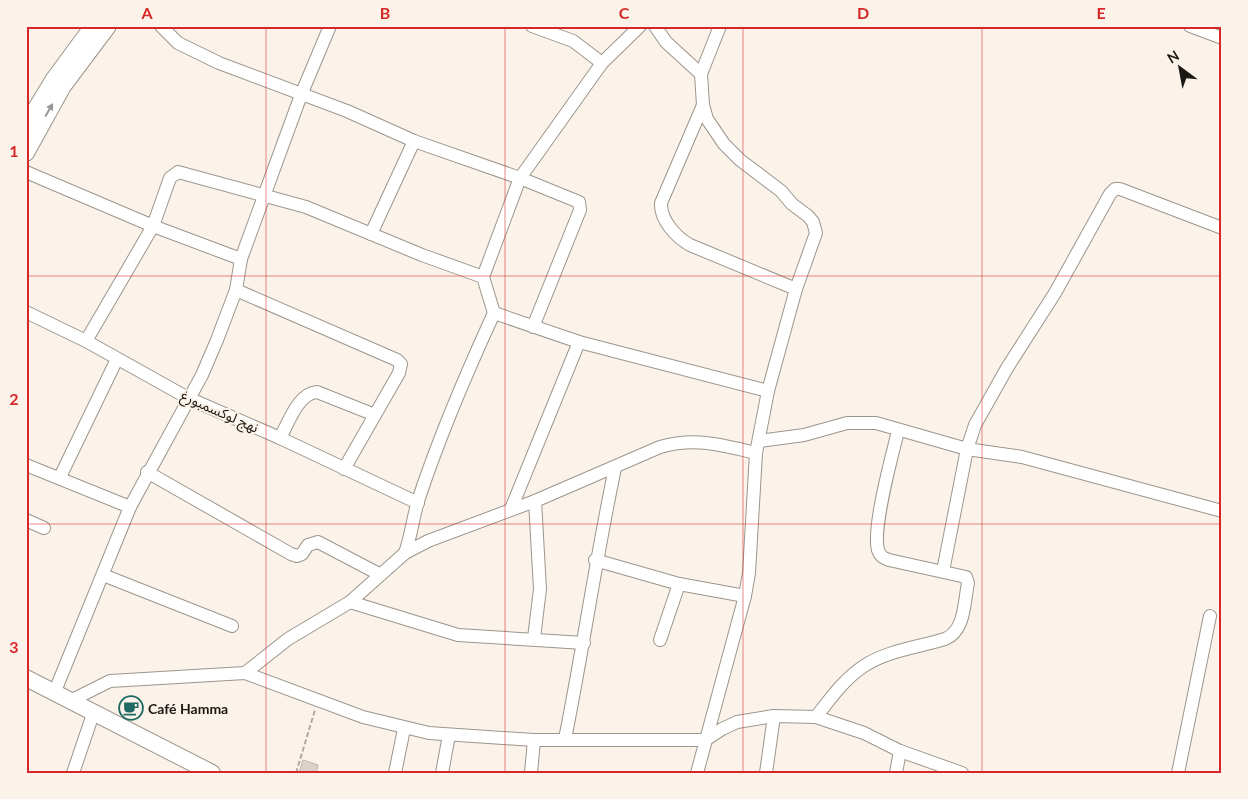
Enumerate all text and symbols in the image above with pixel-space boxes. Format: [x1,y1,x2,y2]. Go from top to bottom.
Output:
text: A [140,3,153,22]
text: B [380,3,390,22]
text: C [619,3,630,22]
text: D [857,3,869,22]
text: E [1096,3,1106,22]
north arrow [1156,42,1206,92]
text: N [1164,46,1182,67]
one-way arrow [44,103,53,117]
text: 1 [9,141,19,160]
street label: نهج لوكسمبورغ [177,386,262,439]
text: 2 [9,389,19,408]
text: 3 [9,637,19,656]
cafe icon: Café Hamma [118,695,144,721]
place label: Café Hamma [148,700,228,717]

